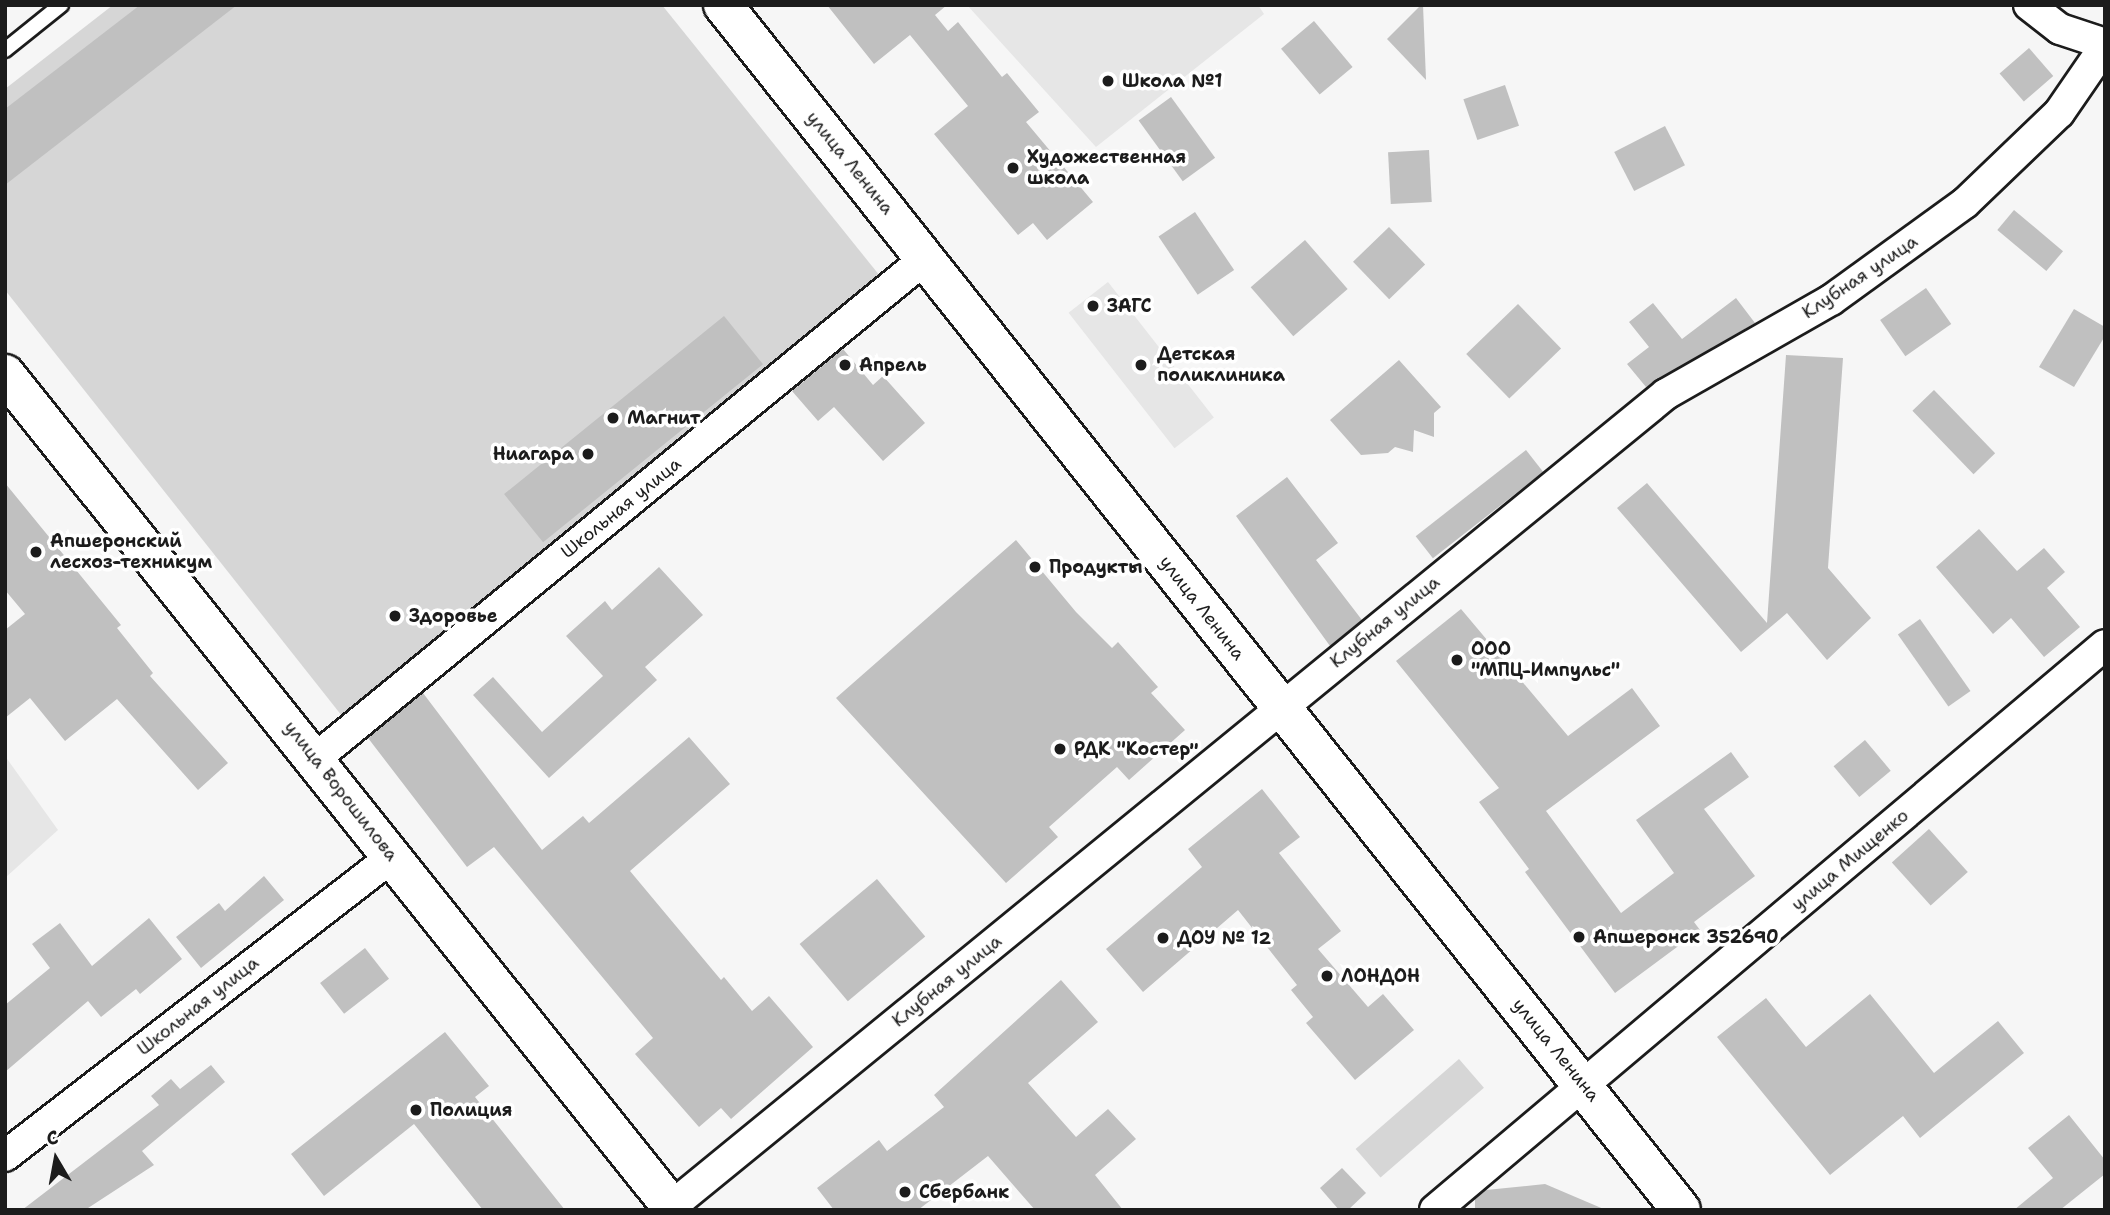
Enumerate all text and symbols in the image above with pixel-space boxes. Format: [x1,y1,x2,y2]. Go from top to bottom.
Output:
place label: Школа №1 [1122,70,1222,92]
marker: Школа №1 [1100,73,1116,89]
street label: улица Ленина [802,107,898,219]
place label: Художественная школа [1027,147,1186,190]
marker: Художественная школа [1005,160,1021,176]
street label: Клубная улица [1798,230,1922,324]
place label: ЗАГС [1107,295,1152,317]
marker: ЗАГС [1085,298,1101,314]
place label: Детская поликлиника [1157,344,1285,386]
place label: Апрель [859,354,927,376]
marker: Детская поликлиника [1131,355,1151,375]
marker: Апрель [837,357,853,373]
place label: Магнит [627,407,701,429]
marker: Магнит [605,410,621,426]
place label: Ниагара [493,443,574,465]
marker: Ниагара [580,446,596,462]
street label: Школьная улица [557,453,685,563]
place label: Апшеронский лесхоз-техникум [50,531,212,574]
marker: Апшеронский лесхоз-техникум [28,544,44,560]
street label: улица Ленина [1155,552,1249,664]
place label: Продукты [1049,556,1143,578]
marker: Продукты [1027,559,1043,575]
street label: Клубная улица [1326,571,1444,673]
place label: Здоровье [409,605,497,627]
marker: Здоровье [387,608,403,624]
place label: ООО "МПЦ-Импульс" [1471,639,1620,682]
marker: ООО "МПЦ-Импульс" [1449,652,1465,668]
street label: улица Ворошилова [280,717,402,865]
place label: РДК "Костер" [1074,738,1199,760]
marker: РДК "Костер" [1052,741,1068,757]
street label: улица Мищенко [1787,805,1913,915]
place label: Апшеронск 352690 [1593,926,1779,948]
place label: ДОУ № 12 [1177,927,1271,949]
marker: Апшеронск 352690 [1571,929,1587,945]
street label: Клубная улица [888,930,1006,1032]
marker: ДОУ № 12 [1155,930,1171,946]
street label: Школьная улица [133,952,263,1060]
place label: ЛОНДОН [1341,965,1420,987]
marker: ЛОНДОН [1319,968,1335,984]
street label: улица Ленина [1508,994,1604,1106]
place label: Полиция [430,1099,512,1121]
marker: Полиция [408,1102,424,1118]
north arrow [21,1124,91,1194]
text: С [44,1125,60,1151]
place label: Сбербанк [919,1181,1009,1203]
marker: Сбербанк [897,1184,913,1200]

